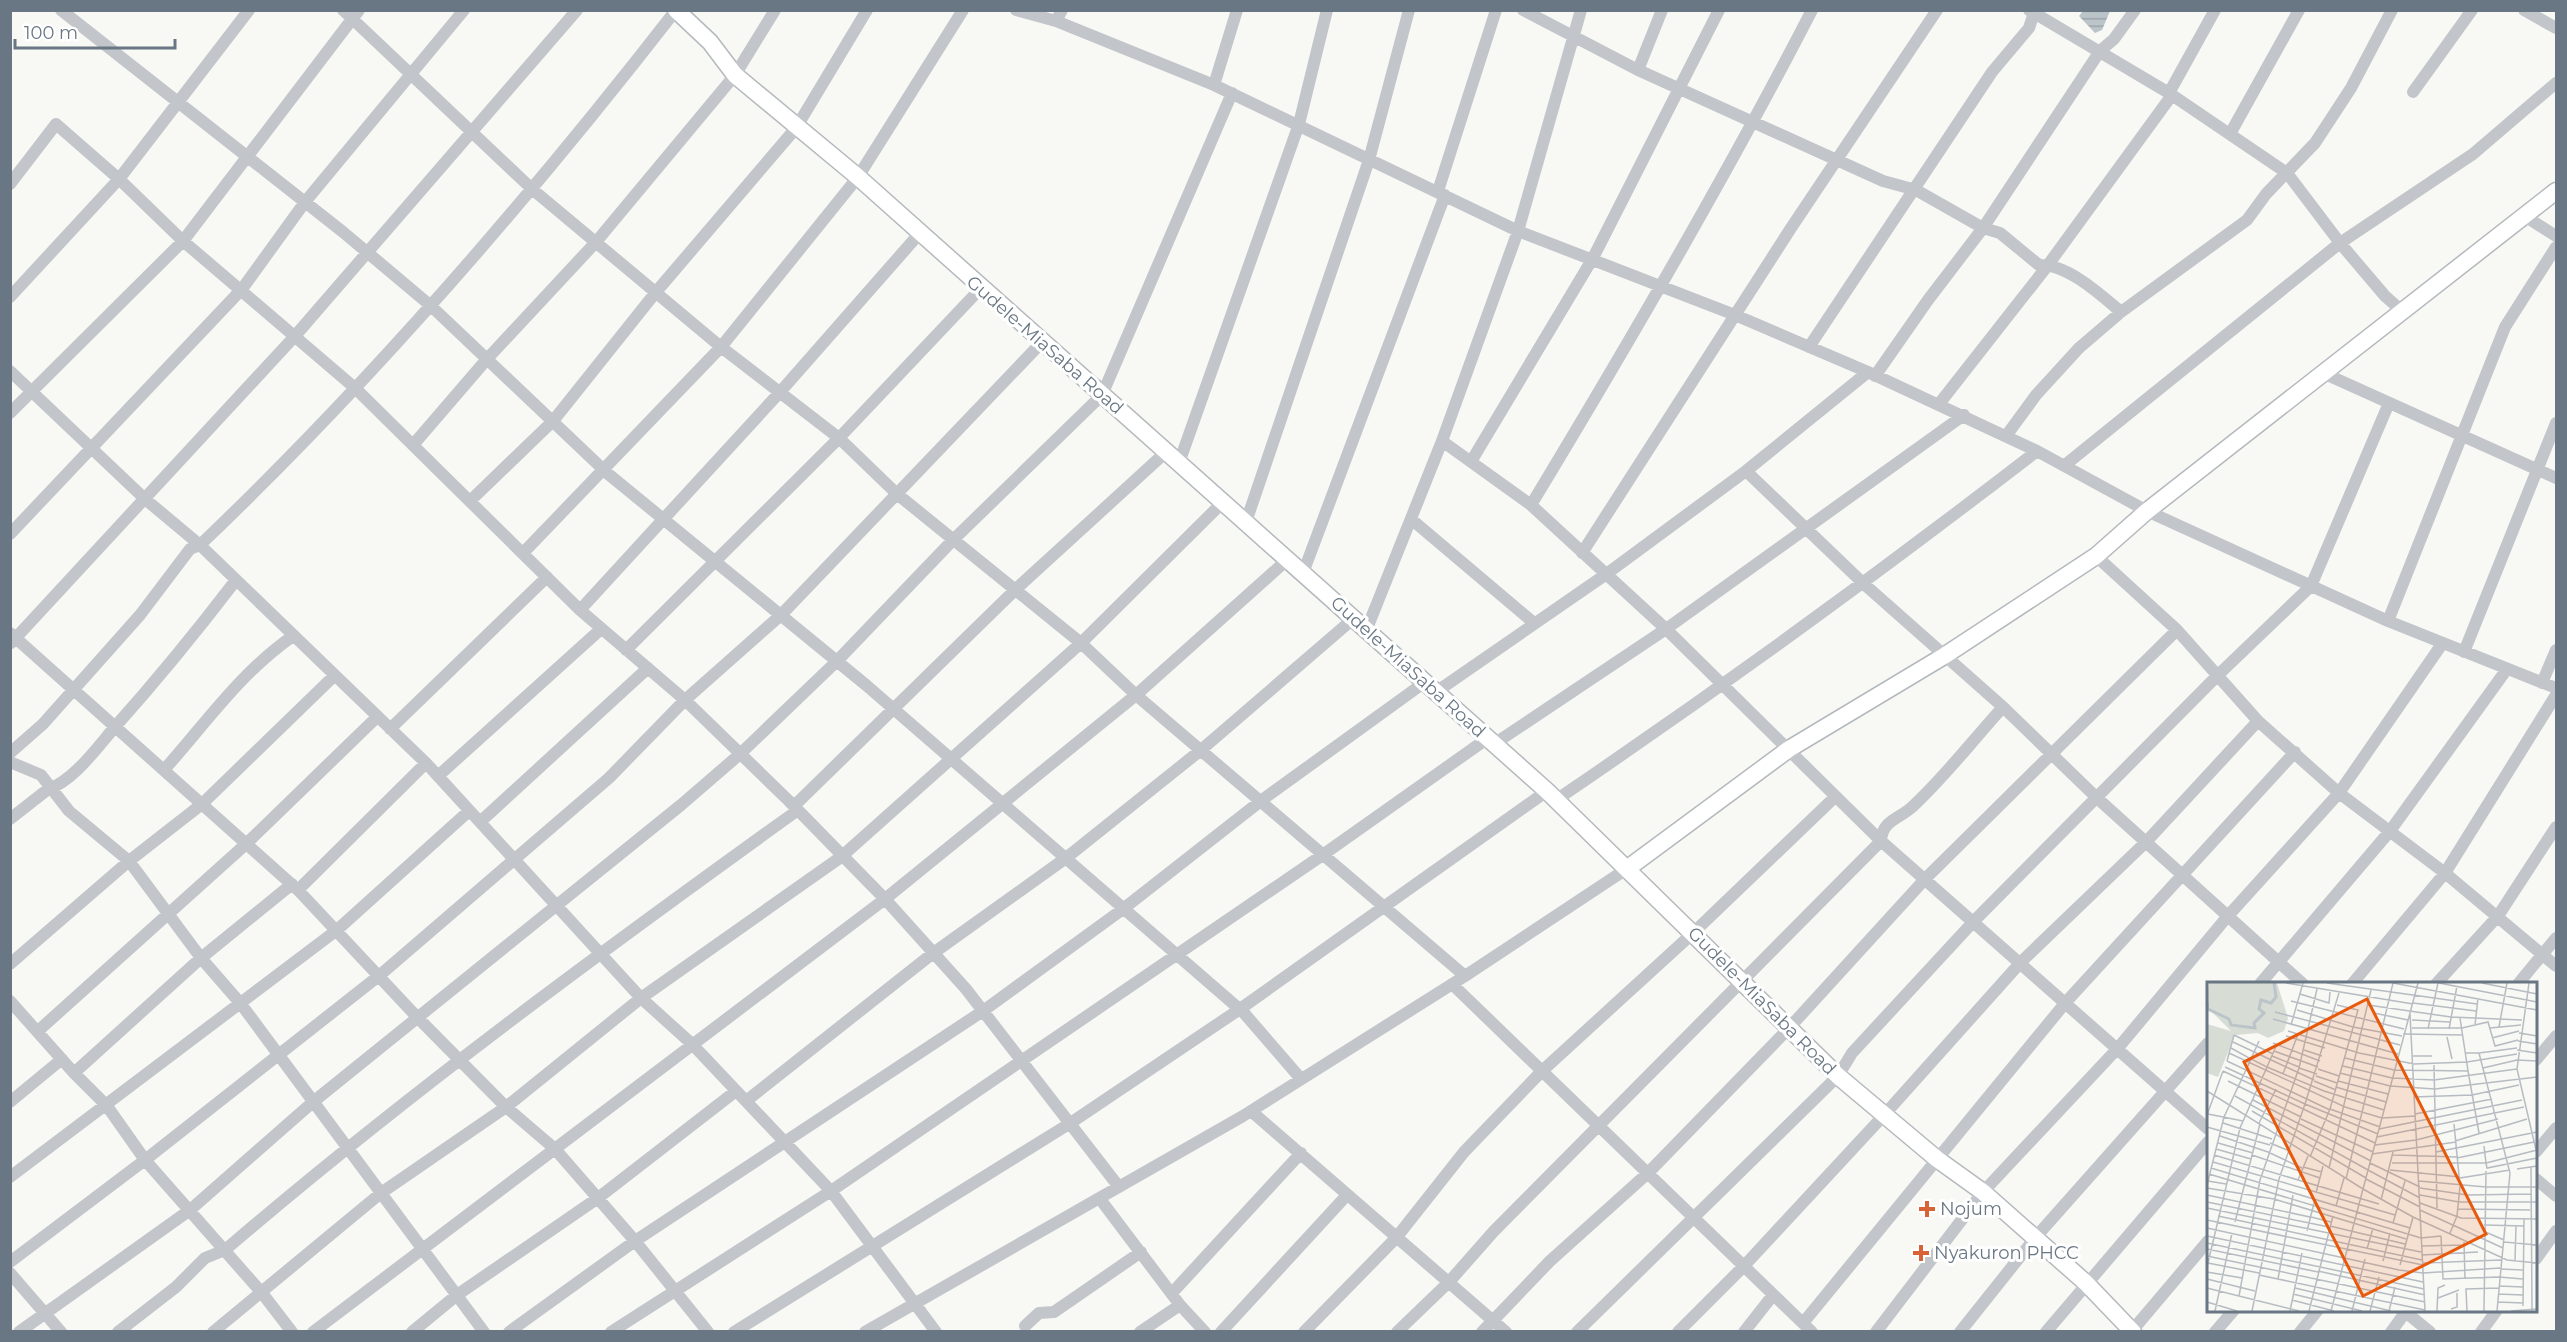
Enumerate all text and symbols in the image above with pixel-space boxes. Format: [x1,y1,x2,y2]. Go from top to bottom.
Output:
scale bar [15,12,176,50]
text: 100 m [24,22,78,44]
street label: Gudele-MiaSaba Road [962,271,1128,419]
street label: Gudele-MiaSaba Road [1326,592,1490,742]
street label: Gudele-MiaSaba Road [1683,922,1841,1080]
inset map [2207,982,2537,1312]
place label: Nojum [1940,1198,2002,1220]
marker: Nojum [1918,1200,1936,1218]
place label: Nyakuron PHCC [1934,1242,2079,1264]
marker: Nyakuron PHCC [1912,1244,1930,1262]

